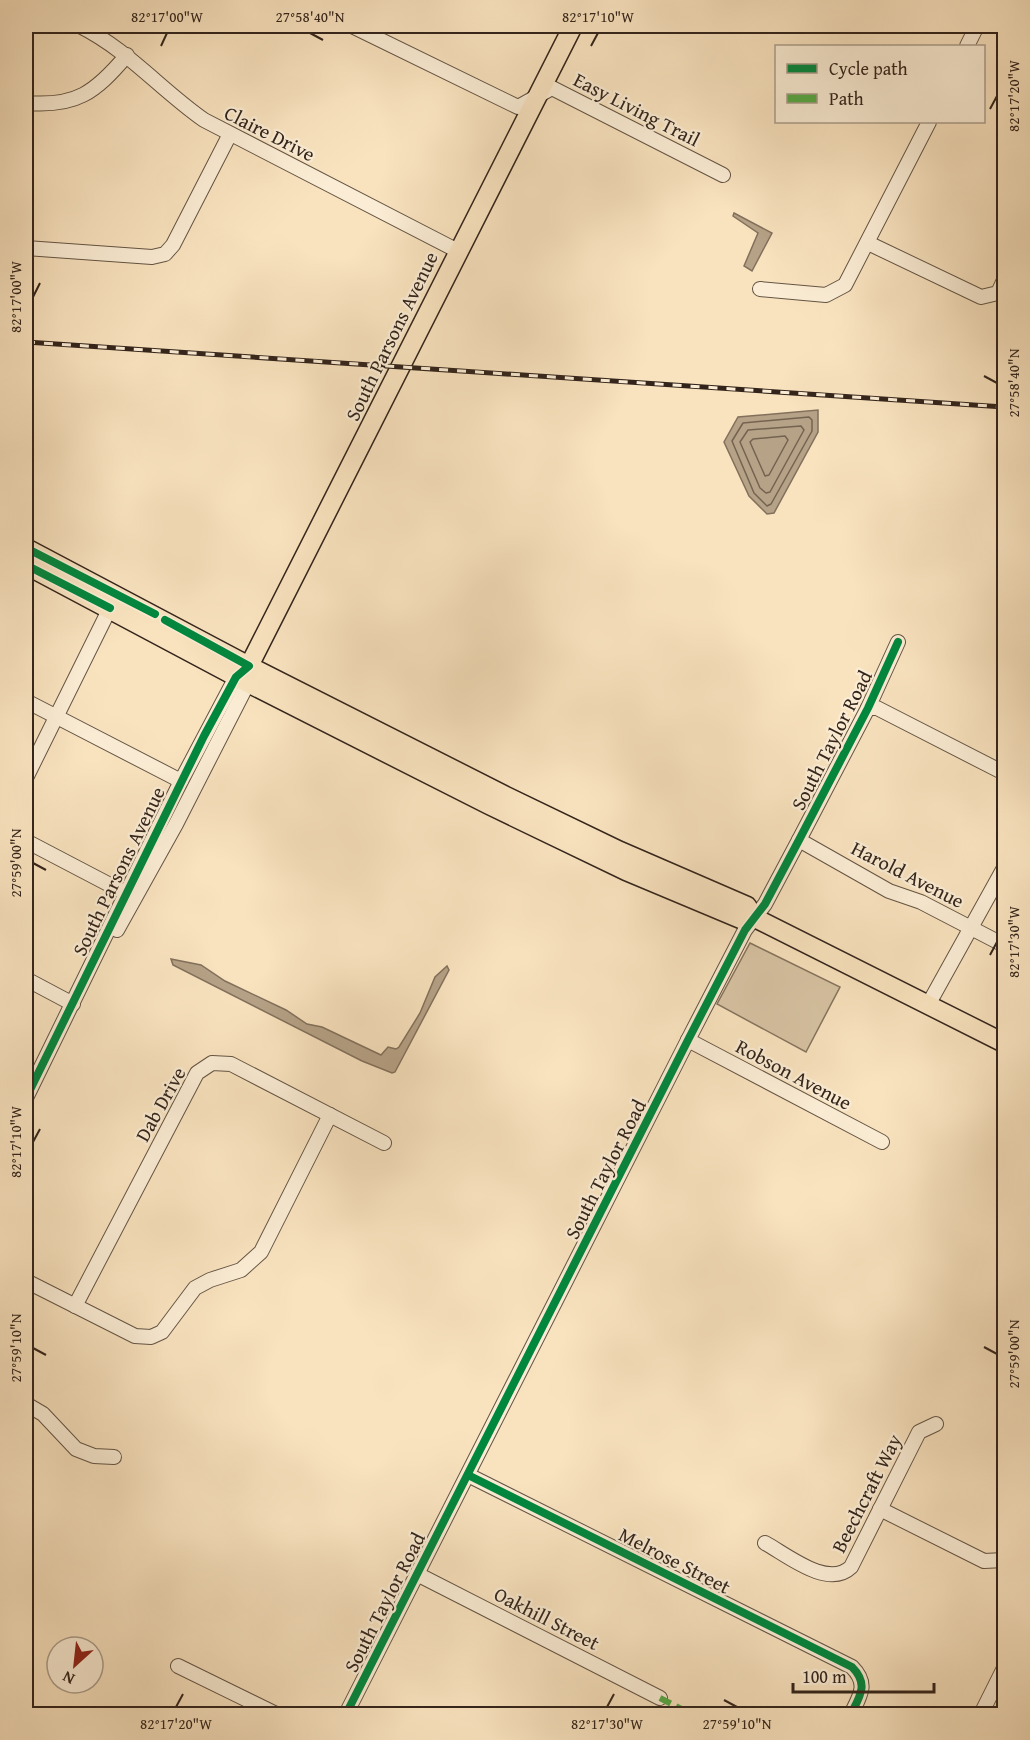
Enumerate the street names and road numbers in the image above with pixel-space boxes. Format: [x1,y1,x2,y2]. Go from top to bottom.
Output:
street label: Easy Living Trail [569,65,706,153]
street label: Claire Drive [220,98,320,168]
street label: South Parsons Avenue [337,246,445,426]
street label: South Taylor Road [783,665,879,815]
street label: South Parsons Avenue [64,781,172,961]
street label: Harold Avenue [847,833,969,915]
street label: Robson Avenue [731,1031,857,1117]
street label: Dab Drive [128,1061,192,1147]
street label: South Taylor Road [557,1094,653,1244]
street label: Beechcraft Way [824,1429,908,1557]
street label: Melrose Street [614,1519,736,1601]
street label: South Taylor Road [336,1527,432,1677]
street label: Oakhill Street [489,1579,605,1657]

